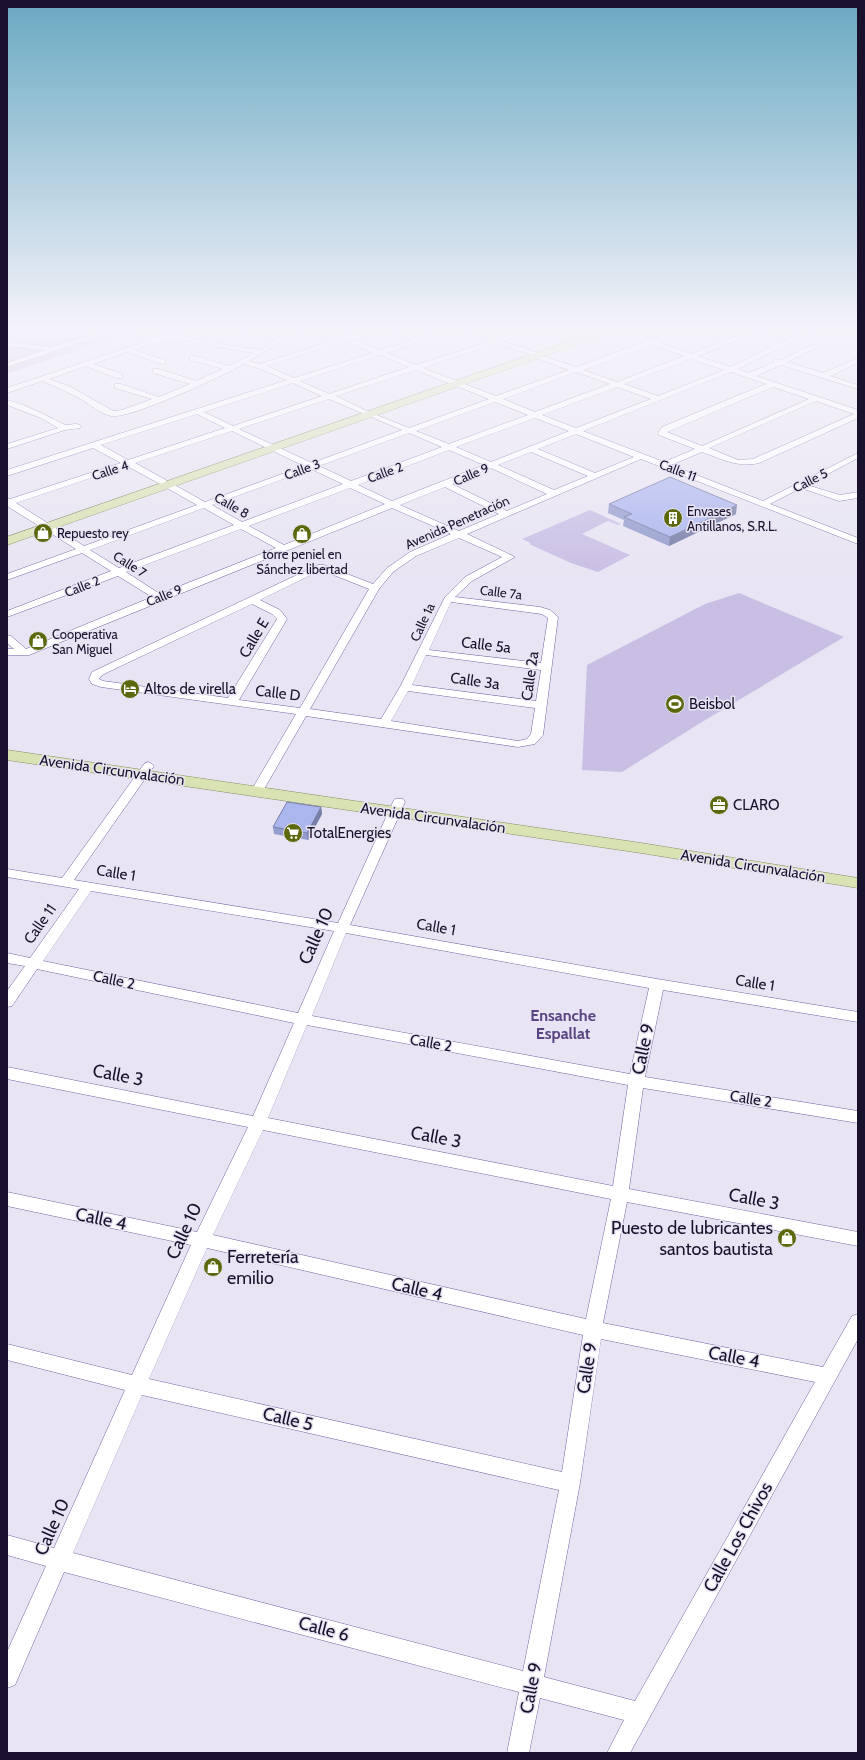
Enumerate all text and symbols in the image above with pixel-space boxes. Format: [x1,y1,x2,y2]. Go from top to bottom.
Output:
street label: Calle 3 [282,455,322,483]
street label: Calle 4 [90,456,131,483]
street label: Calle 11 [657,456,699,484]
street label: Calle 2 [365,458,405,486]
street label: Calle 9 [451,459,491,489]
street label: Calle 5 [790,464,830,496]
street label: Calle 8 [212,489,252,521]
street label: Avenida Penetración [402,492,512,552]
place label: Envases Antillanos, S.R.L. [687,503,778,534]
building icon: Envases Antillanos, S.R.L. [662,507,684,529]
shop icon: Repuesto rey [32,522,54,544]
shop icon: torre peniel en Sánchez libertad [291,523,313,545]
place label: Repuesto rey [57,525,129,541]
place label: torre peniel en Sánchez libertad [256,546,348,577]
street label: Calle 7 [110,548,150,581]
street label: Calle 2 [62,572,102,600]
street label: Calle 9 [144,581,184,609]
street label: Calle 7a [479,581,524,603]
street label: Calle 1a [406,600,438,644]
street label: Calle E [235,615,273,661]
place label: Cooperativa San Miguel [52,626,119,657]
shop icon: Cooperativa San Miguel [27,630,49,652]
street label: Calle 5a [460,633,513,657]
street label: Calle 2a [518,649,542,702]
street label: Calle 3a [449,669,502,693]
hotel icon: Altos de virella [119,678,141,700]
place label: Altos de virella [144,680,237,698]
street label: Calle D [254,681,302,705]
sports icon: Beisbol [664,693,686,715]
place label: Beisbol [689,695,736,713]
street label: Avenida Circunvalación [38,751,186,789]
office icon: CLARO [708,794,730,816]
place label: CLARO [733,796,780,814]
street label: Avenida Circunvalación [359,799,507,837]
supermarket icon: TotalEnergies [282,822,304,844]
place label: TotalEnergies [307,824,391,842]
street label: Avenida Circunvalación [679,846,827,886]
street label: Calle 1 [95,861,137,885]
street label: Calle 11 [20,901,60,947]
street label: Calle 10 [294,904,338,968]
street label: Calle 1 [415,915,457,939]
street label: Calle 2 [91,967,137,993]
street label: Calle 1 [734,971,776,995]
district label: Ensanche Espallat [530,1006,596,1043]
street label: Calle 9 [627,1021,659,1077]
street label: Calle 2 [409,1030,454,1056]
street label: Calle 3 [91,1059,145,1091]
street label: Calle 2 [729,1087,773,1111]
street label: Calle 3 [409,1121,463,1153]
street label: Calle 3 [727,1183,781,1215]
street label: Calle 10 [161,1199,207,1263]
street label: Calle 4 [73,1203,129,1235]
place label: Puesto de lubricantes santos bautista [611,1217,773,1260]
shop icon: Puesto de lubricantes santos bautista [776,1227,798,1249]
place label: Ferretería emilio [227,1246,299,1289]
shop icon: Ferretería emilio [202,1256,224,1278]
street label: Calle 4 [389,1272,445,1306]
street label: Calle 9 [572,1341,602,1395]
street label: Calle 4 [706,1341,762,1373]
street label: Calle 5 [261,1403,315,1435]
street label: Calle Los Chivos [699,1478,777,1596]
street label: Calle 10 [30,1495,74,1559]
street label: Calle 6 [296,1612,352,1646]
street label: Calle 9 [515,1661,547,1715]

